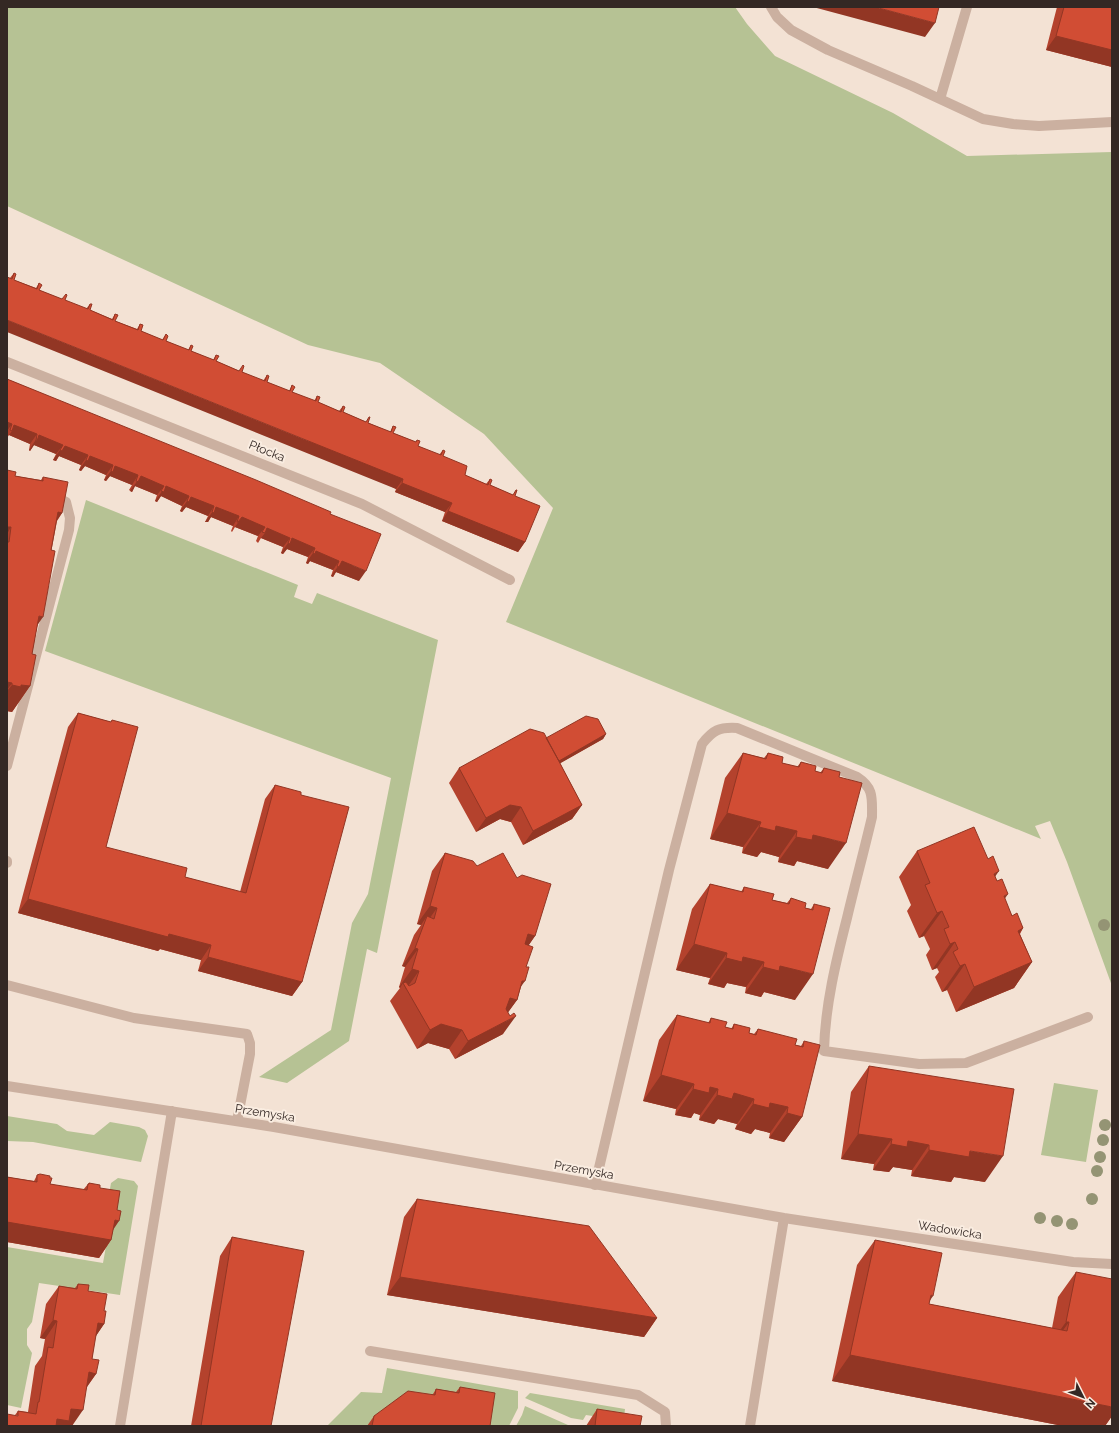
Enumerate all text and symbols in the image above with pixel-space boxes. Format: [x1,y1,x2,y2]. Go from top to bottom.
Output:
street label: Płocka [247,437,287,465]
street label: Przemyska [234,1101,296,1125]
street label: Przemyska [553,1158,615,1182]
street label: Wadowicka [917,1218,983,1242]
north arrow [1063,1377,1103,1417]
text: N [1082,1396,1098,1411]

